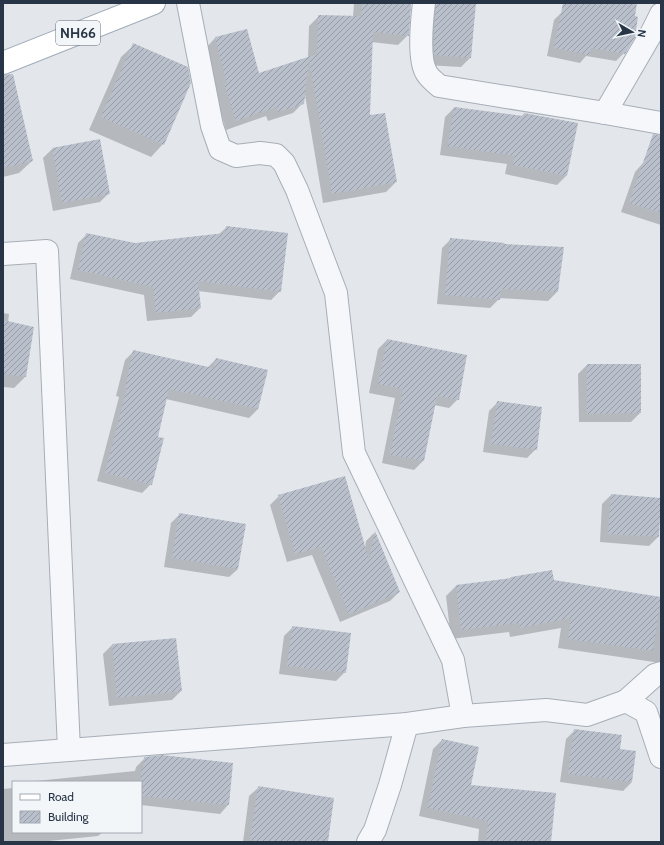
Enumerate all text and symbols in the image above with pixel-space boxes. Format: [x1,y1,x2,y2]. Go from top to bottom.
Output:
north arrow [612,12,652,52]
road number: NH66 [56,21,100,45]
text: N [634,29,649,39]
legend [12,781,142,833]
text: Road [48,789,74,804]
text: Building [48,809,90,824]

